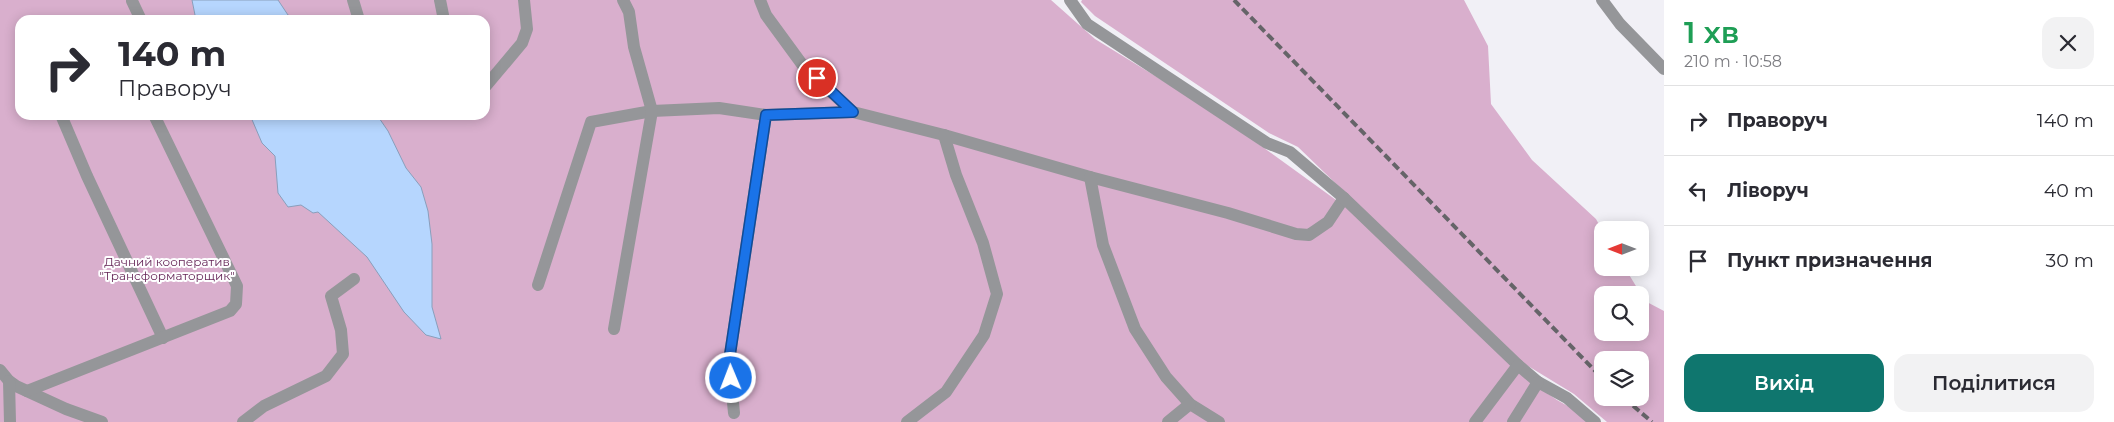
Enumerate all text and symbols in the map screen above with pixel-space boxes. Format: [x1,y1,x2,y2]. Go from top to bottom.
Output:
text: 1 хв [1684,14,1739,51]
button: close [2042,17,2094,69]
text: 140 m [118,32,226,75]
icon: right [35,35,100,100]
text: 210 m · 10:58 [1684,52,1782,71]
pin [796,57,838,99]
icon: arrive [803,64,831,92]
text: Праворуч [118,75,232,102]
icon: right [1684,107,1712,135]
text: Праворуч [1727,109,1828,132]
text: 140 m [2037,109,2094,132]
icon: left [1684,177,1712,205]
text: Ліворуч [1727,179,1809,202]
text: 40 m [2044,179,2094,202]
north arrow [1594,221,1649,276]
map controls [1594,221,1649,406]
icon: arrive [1684,247,1712,275]
text: Пункт призначення [1727,249,1933,272]
text: 30 m [2046,249,2094,272]
park label: Дачний кооператив "Трансформаторщик" [99,254,235,283]
button: search [1594,286,1649,341]
position arrow [704,351,756,403]
button: layers [1594,351,1649,406]
button: Вихід [1684,354,1884,412]
button: Поділитися [1894,354,2094,412]

